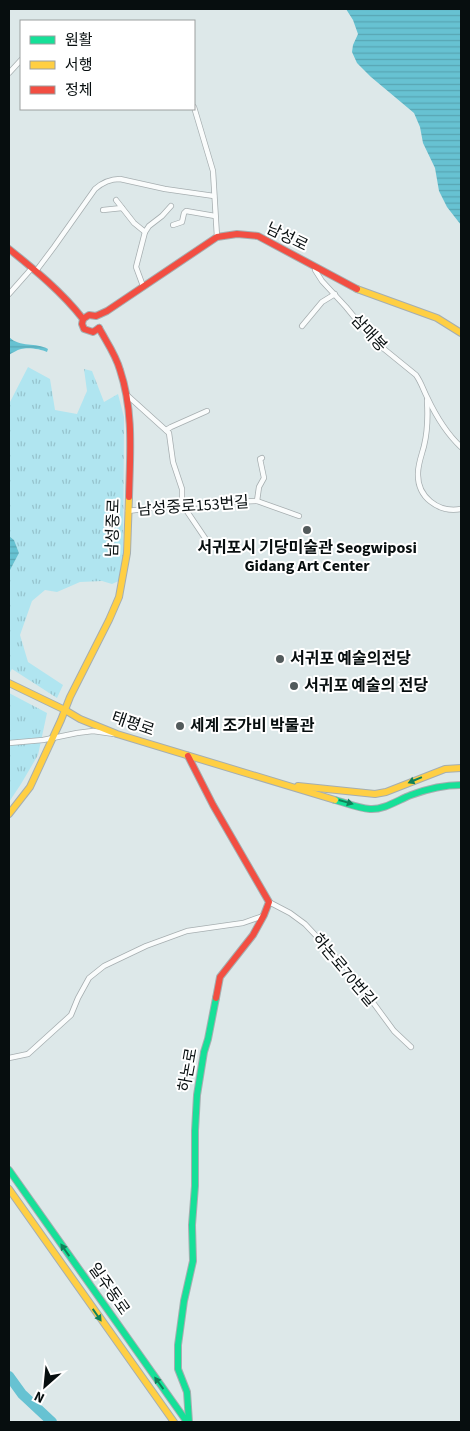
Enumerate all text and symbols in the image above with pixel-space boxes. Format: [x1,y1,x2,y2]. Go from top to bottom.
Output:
legend [20,20,195,110]
text: 원활 [65,30,93,51]
text: 서행 [65,55,93,76]
text: 정체 [65,80,93,101]
street label: 남성로 [262,217,312,257]
street label: 삼매봉 [346,309,392,357]
street label: 남성중로153번길 [136,491,250,521]
street label: 남성중로 [101,498,125,558]
marker: 서귀포시 기당미술관 Seogwiposi Gidang Art Center [301,524,313,536]
place label: 서귀포시 기당미술관 Seogwiposi Gidang Art Center [197,537,417,577]
place label: 서귀포 예술의전당 [290,648,411,670]
marker: 서귀포 예술의전당 [274,653,286,665]
place label: 서귀포 예술의 전당 [304,675,428,697]
marker: 서귀포 예술의 전당 [288,680,300,692]
street label: 태평로 [109,706,158,742]
place label: 세계 조가비 박물관 [190,715,314,737]
marker: 세계 조가비 박물관 [174,720,186,732]
one-way arrow [408,777,422,785]
one-way arrow [339,799,354,807]
street label: 하논로70번길 [307,929,381,1011]
street label: 하논로 [173,1046,203,1094]
one-way arrow [60,1243,70,1257]
street label: 일주동로 [83,1259,135,1320]
one-way arrow [92,1308,102,1322]
north arrow [20,1361,70,1411]
one-way arrow [153,1377,164,1390]
text: N [31,1386,48,1408]

